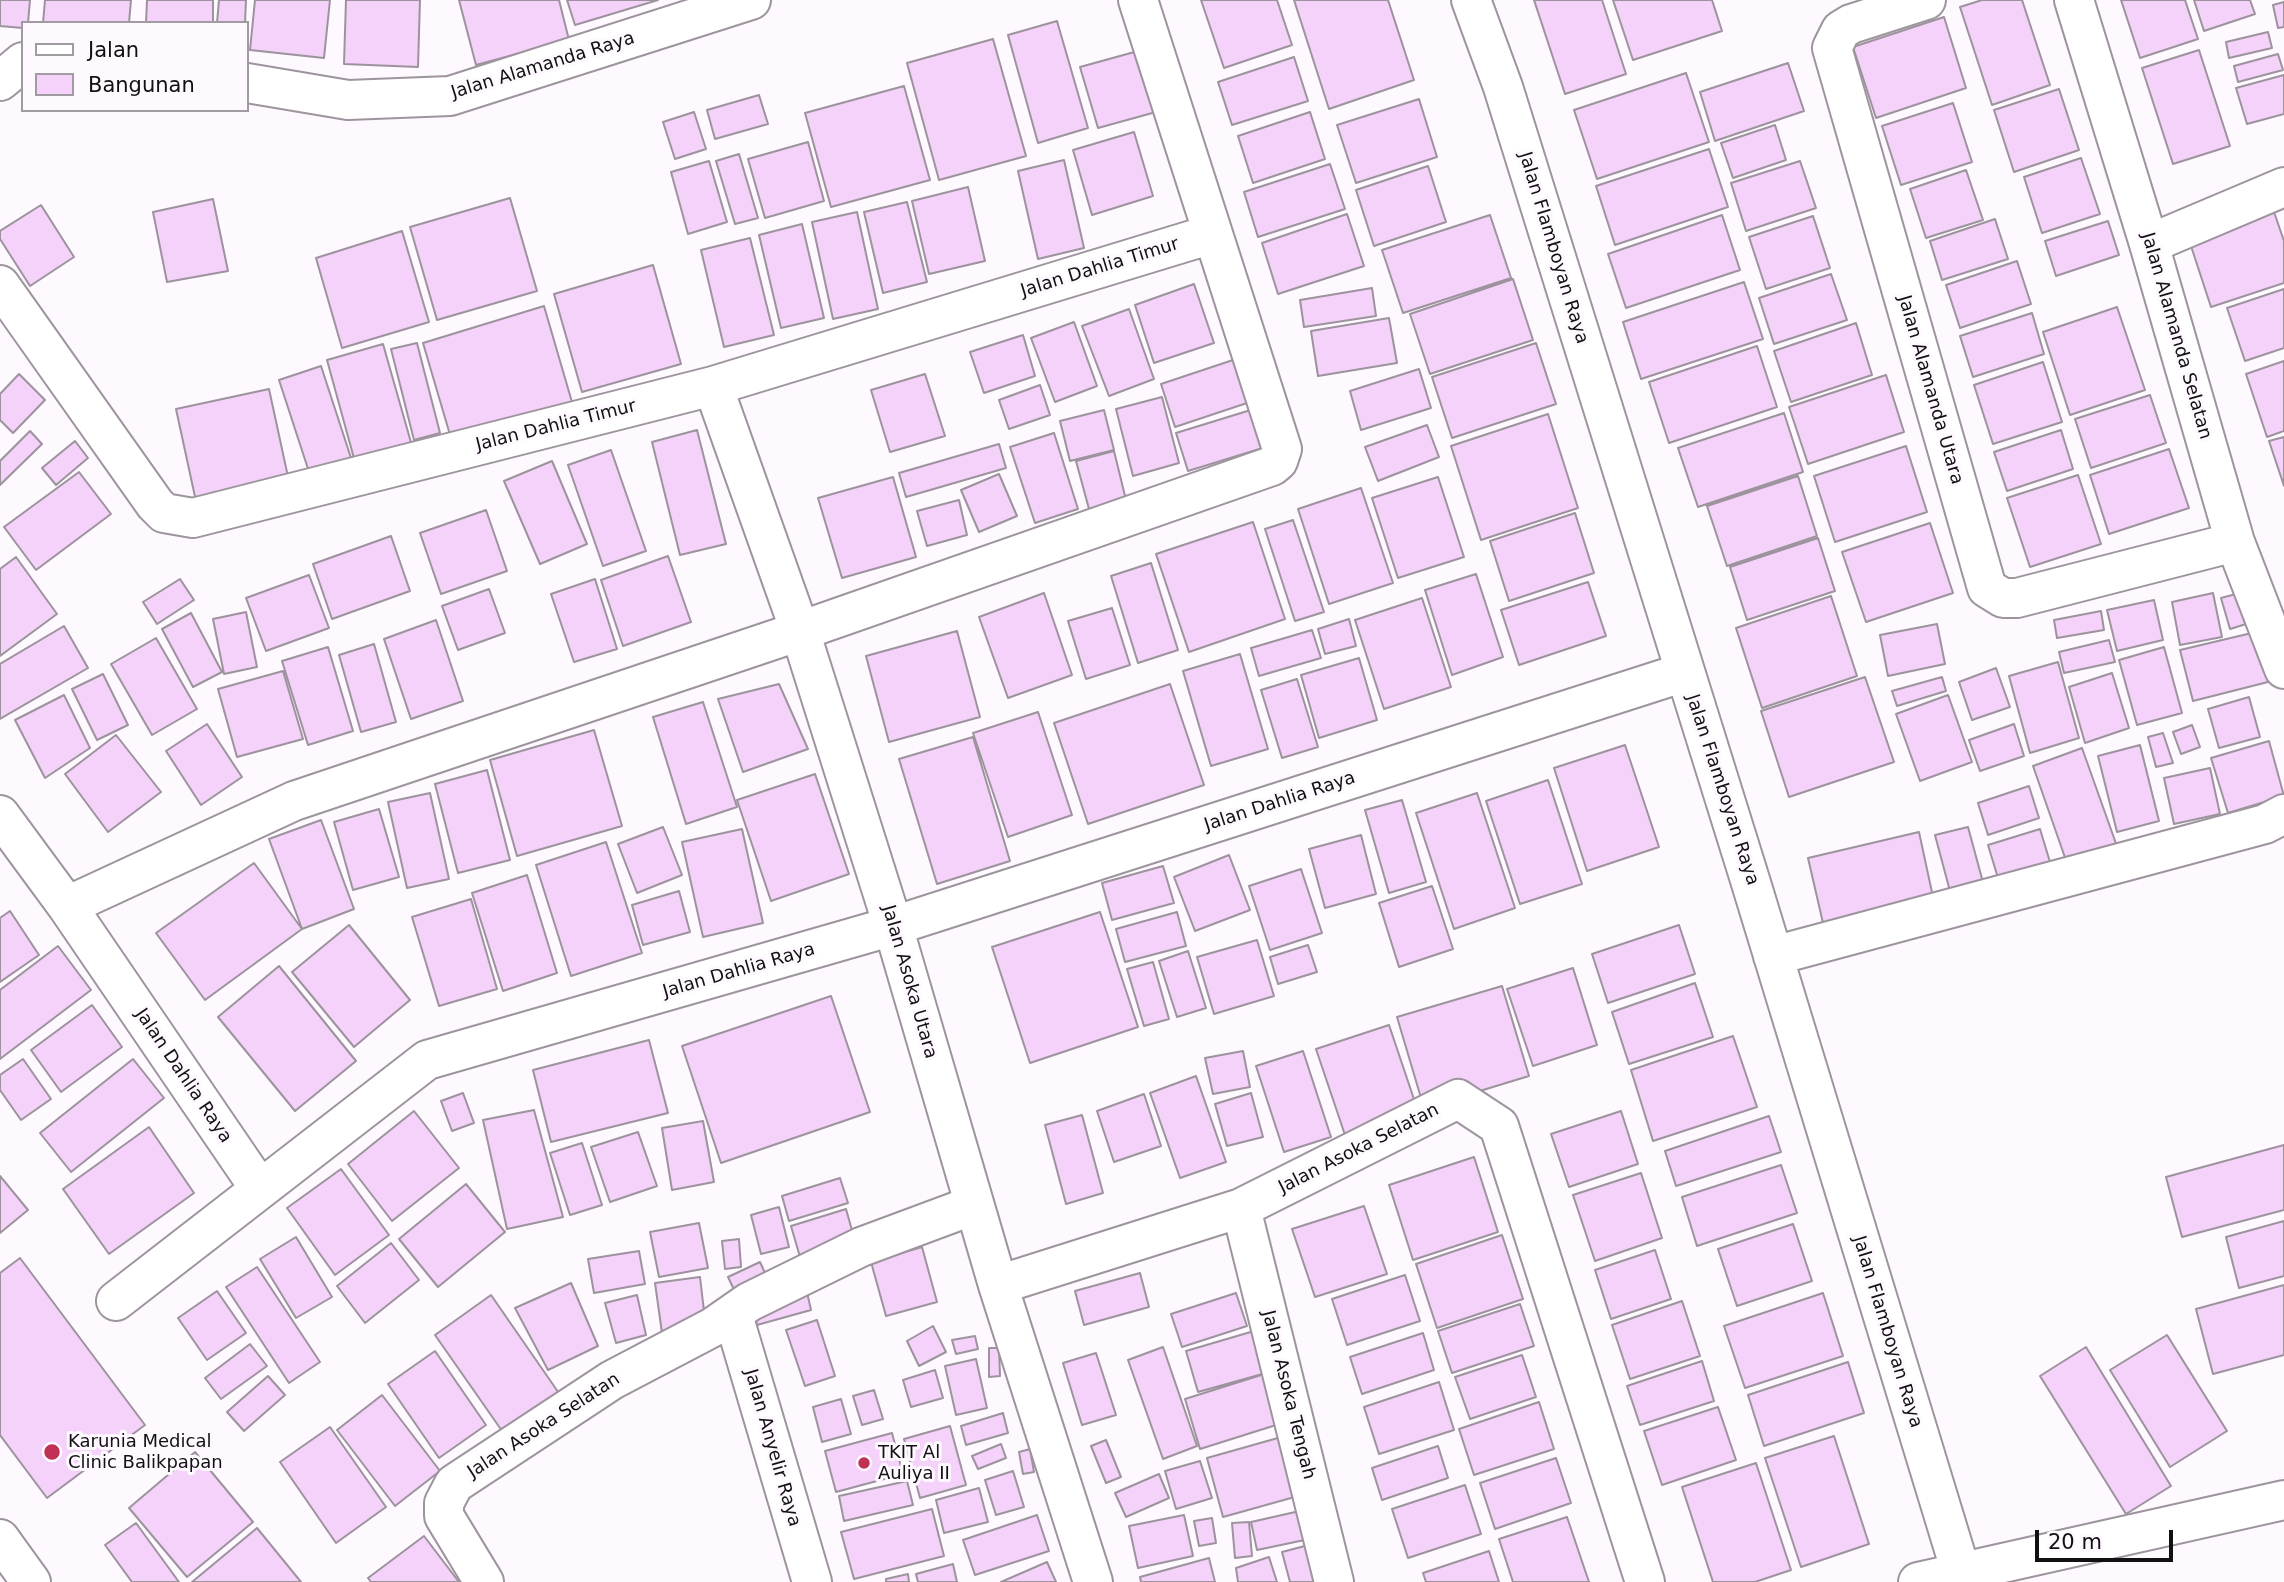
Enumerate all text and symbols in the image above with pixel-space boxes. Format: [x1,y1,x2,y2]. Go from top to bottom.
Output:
legend [21,21,248,112]
street label: Jalan Alamanda Raya [449,28,637,104]
text: Jalan [88,38,139,62]
text: Bangunan [88,73,195,97]
street label: Jalan Flamboyan Raya [1514,149,1592,347]
street label: Jalan Alamanda Selatan [2136,230,2216,442]
street label: Jalan Dahlia Timur [1018,234,1182,302]
street label: Jalan Alamanda Utara [1893,293,1967,487]
street label: Jalan Dahlia Timur [474,396,638,456]
street label: Jalan Flamboyan Raya [1681,692,1763,888]
street label: Jalan Dahlia Raya [1202,767,1358,837]
street label: Jalan Asoka Utara [877,903,941,1061]
street label: Jalan Dahlia Raya [660,939,818,1003]
street label: Jalan Dahlia Raya [130,1005,236,1147]
street label: Jalan Asoka Selatan [1275,1099,1443,1199]
street label: Jalan Flamboyan Raya [1848,1233,1926,1431]
street label: Jalan Asoka Tengah [1257,1308,1319,1482]
street label: Jalan Anyelir Raya [739,1367,805,1529]
street label: Jalan Asoka Selatan [464,1369,624,1483]
place label: Karunia Medical Clinic Balikpapan [68,1431,223,1474]
marker: Karunia Medical Clinic Balikpapan [42,1442,62,1462]
place label: TKIT Al Auliya II [878,1442,950,1484]
marker: TKIT Al Auliya II [856,1455,872,1471]
scale bar [2039,1516,2177,1560]
text: 20 m [2048,1530,2102,1554]

